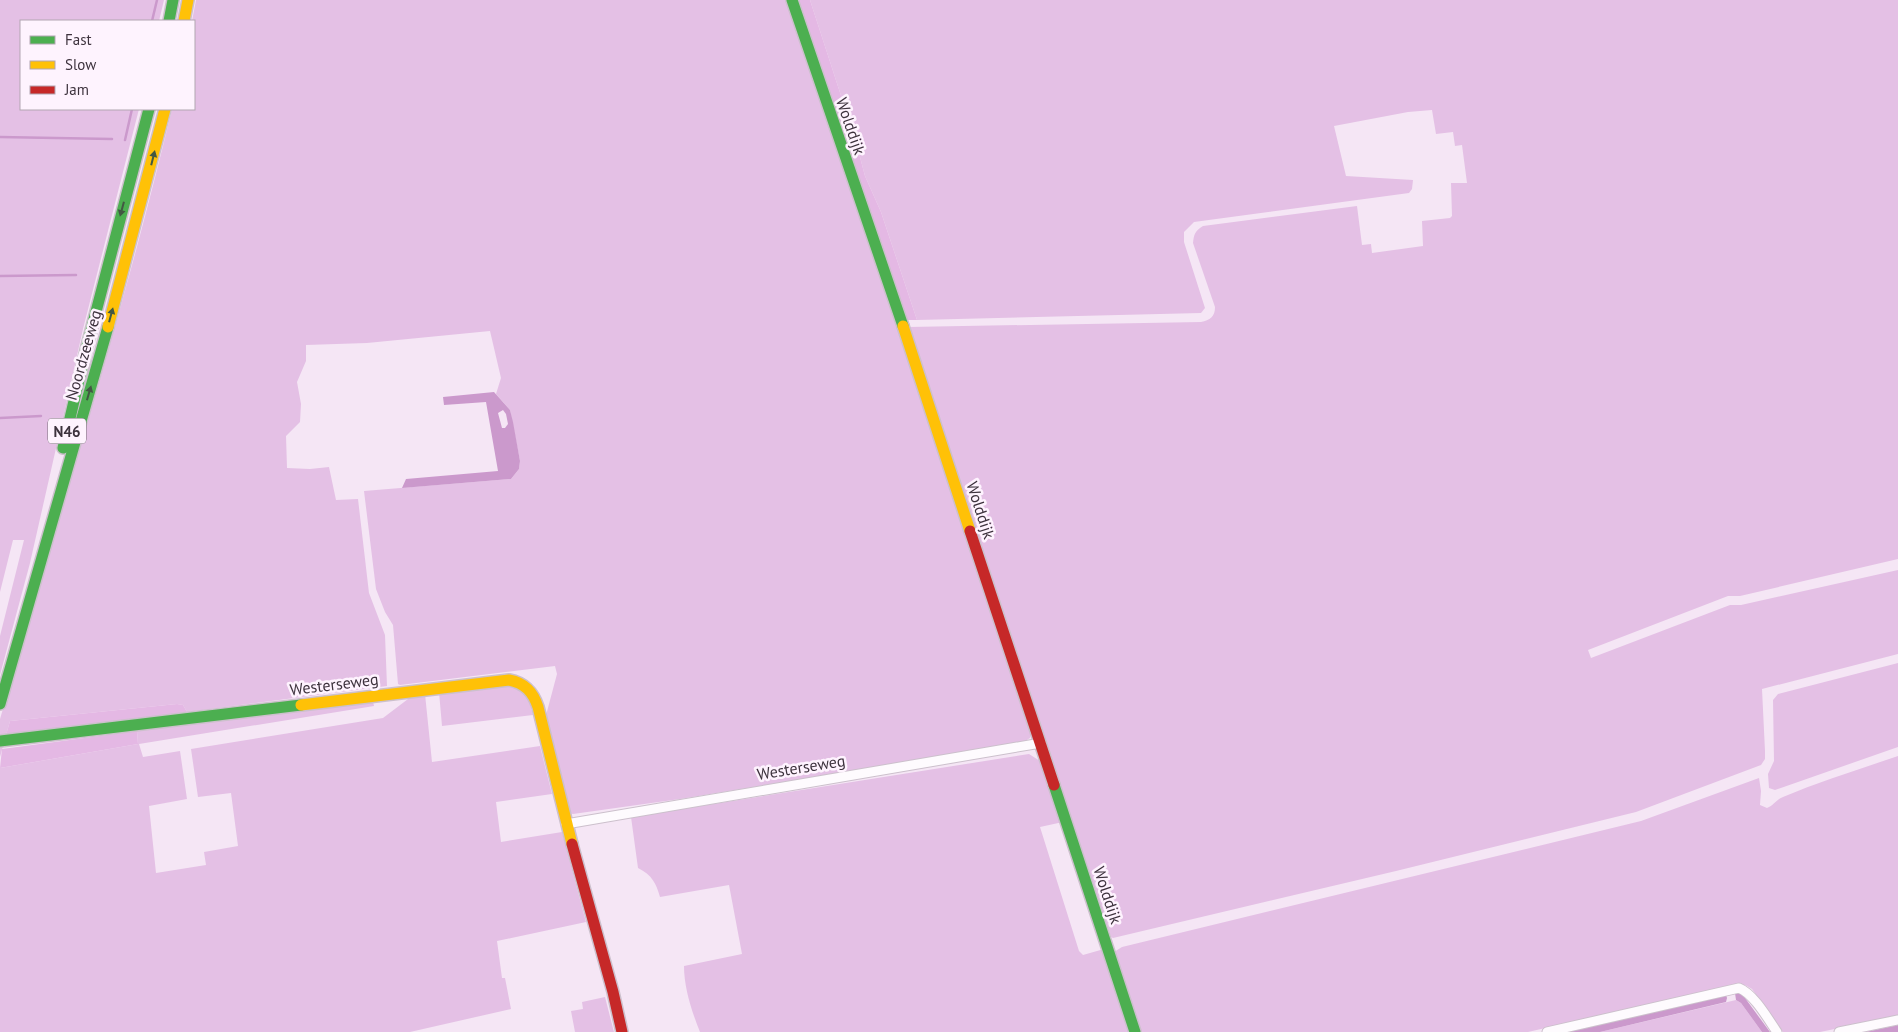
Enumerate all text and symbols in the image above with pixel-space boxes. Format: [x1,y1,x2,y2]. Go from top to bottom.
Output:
legend [20,20,195,110]
text: Fast [65,30,92,49]
text: Slow [65,55,96,74]
text: Jam [64,80,89,99]
street label: Wolddijk [832,95,870,158]
one-way arrow [149,151,157,166]
one-way arrow [118,201,126,216]
street label: Noordzeeweg [61,308,105,402]
one-way arrow [107,308,115,323]
one-way arrow [85,385,93,400]
road number: N46 [48,418,86,444]
street label: Wolddijk [962,479,1000,542]
street label: Westerseweg [289,669,379,699]
street label: Westerseweg [755,750,847,784]
street label: Wolddijk [1089,864,1127,927]

